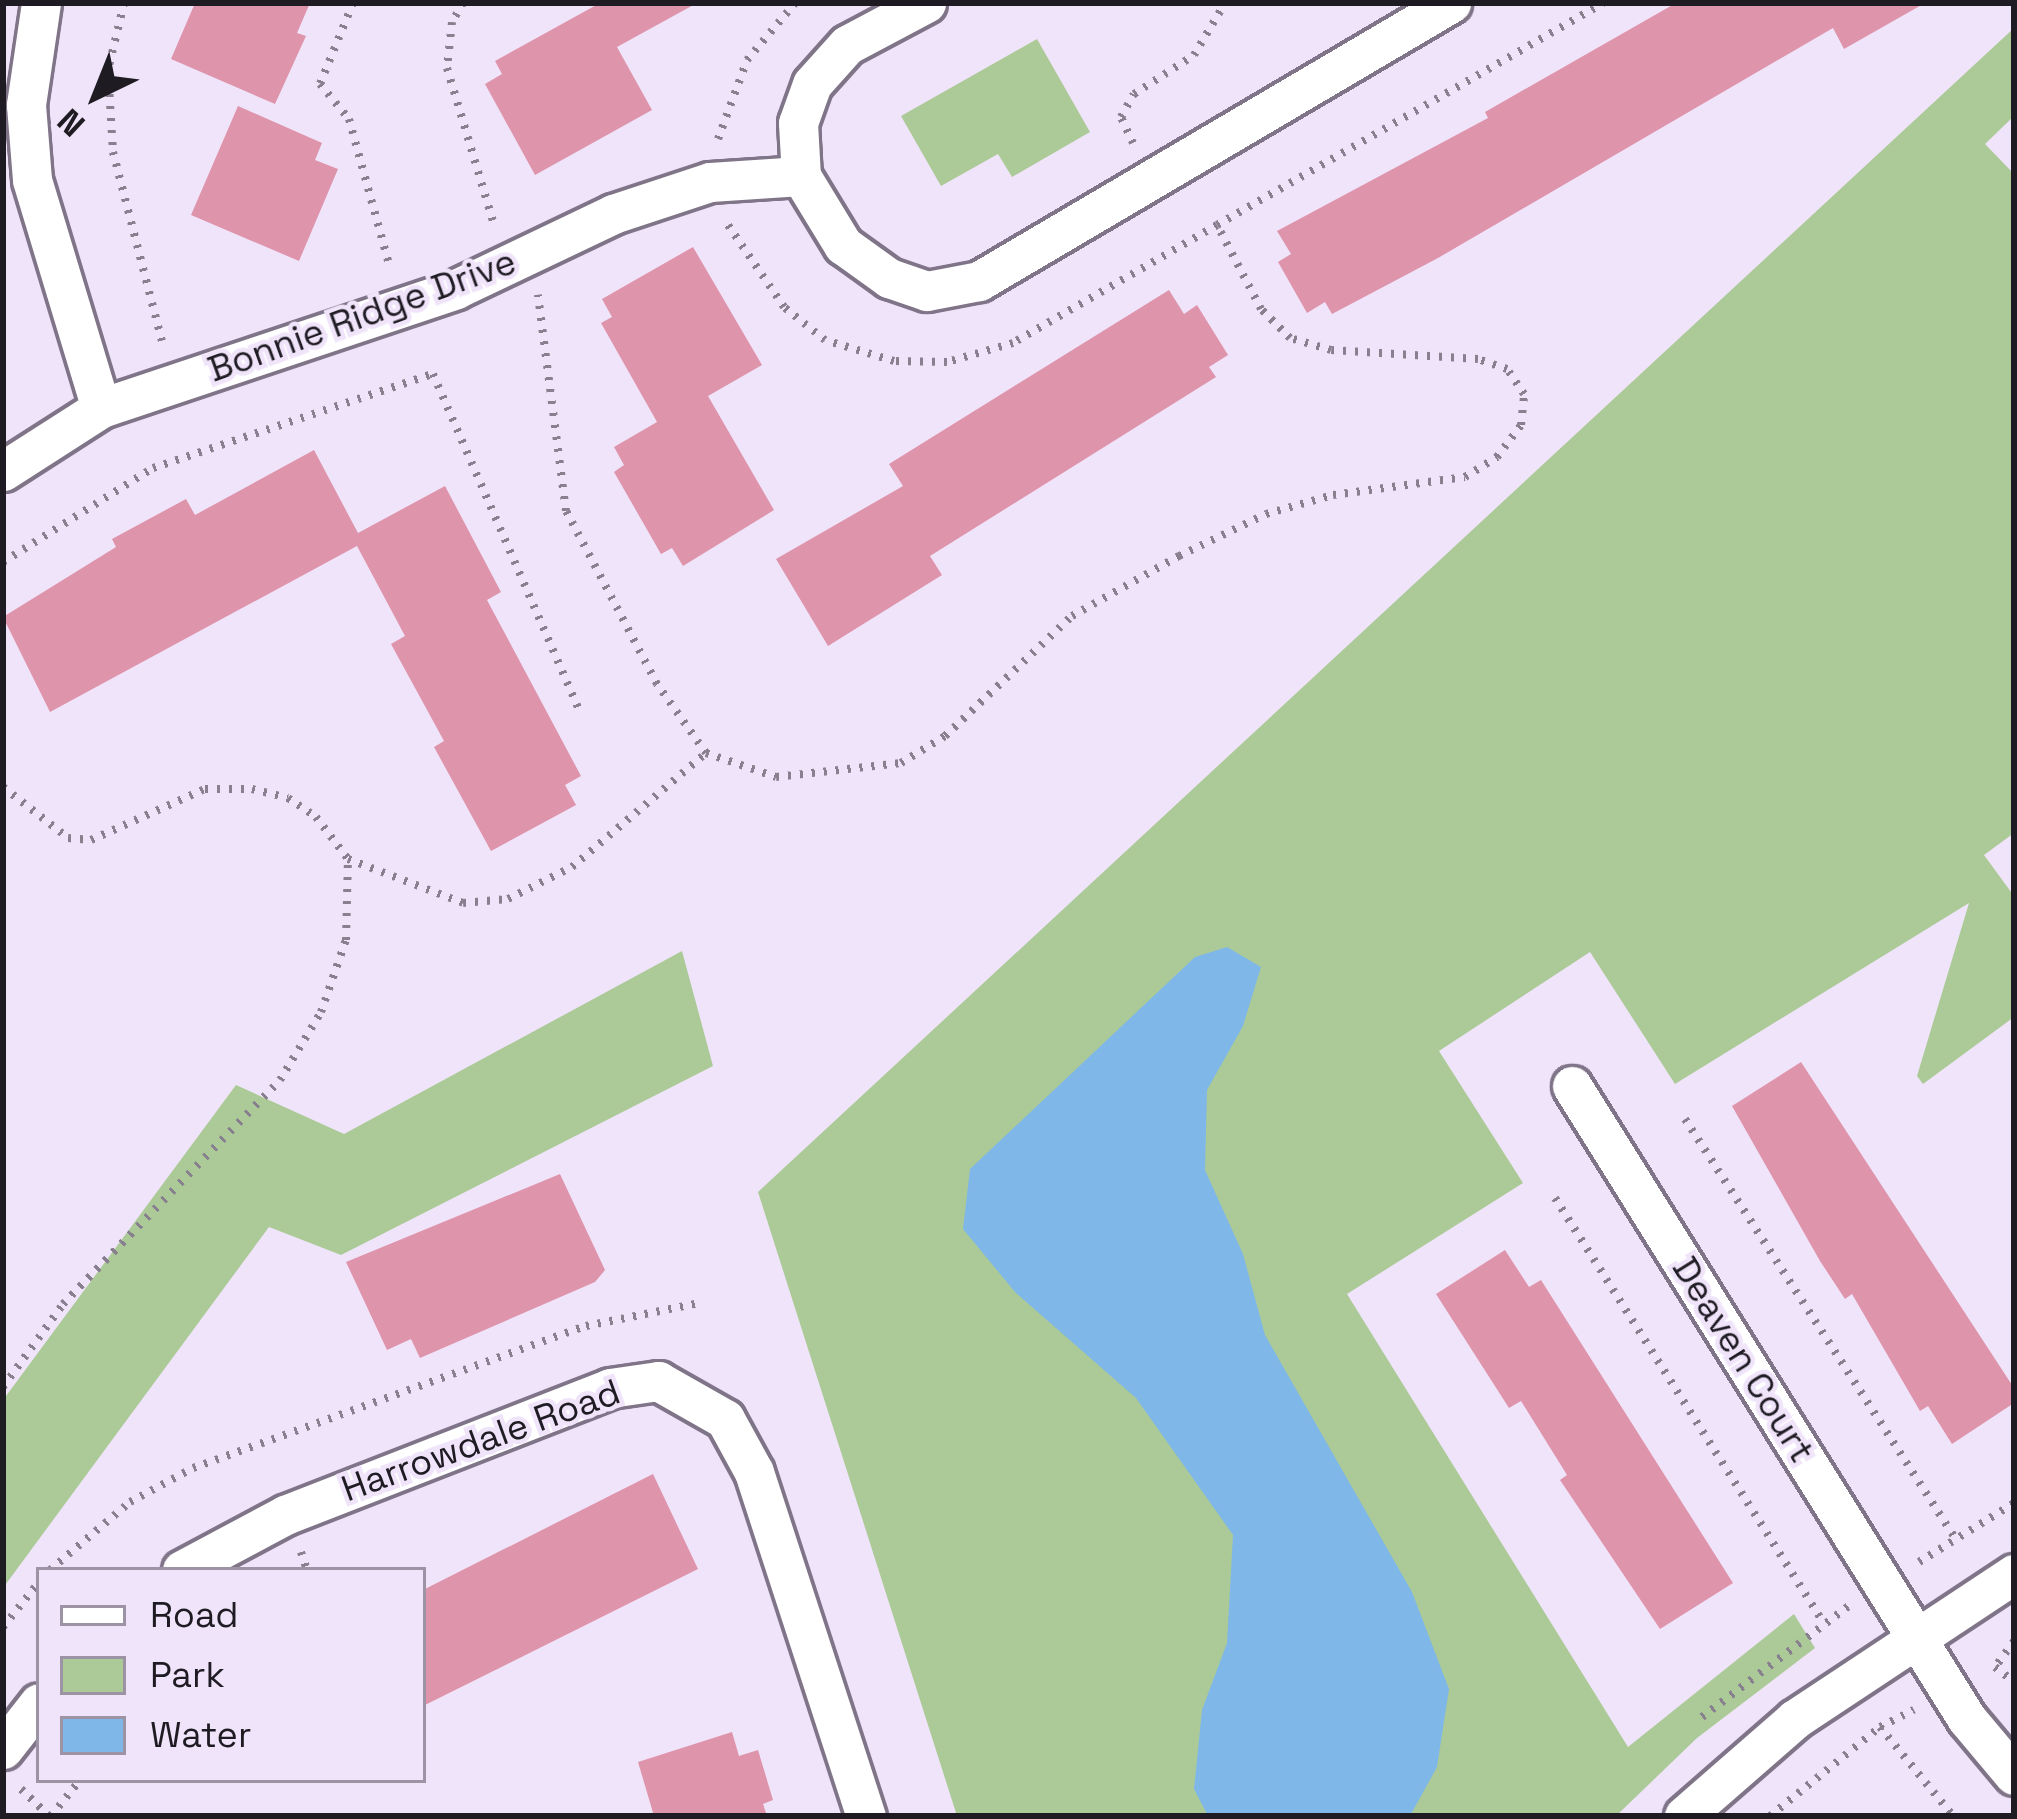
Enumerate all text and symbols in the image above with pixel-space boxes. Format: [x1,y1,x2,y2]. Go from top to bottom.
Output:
north arrow [36,36,156,156]
text: N [49,99,94,145]
street label: Bonnie Ridge Drive [202,240,522,392]
street label: Deaven Court [1663,1249,1823,1471]
street label: Harrowdale Road [336,1371,626,1511]
legend [36,1567,426,1783]
text: Road [150,1592,238,1638]
text: Park [150,1652,225,1698]
text: Water [150,1712,251,1758]

